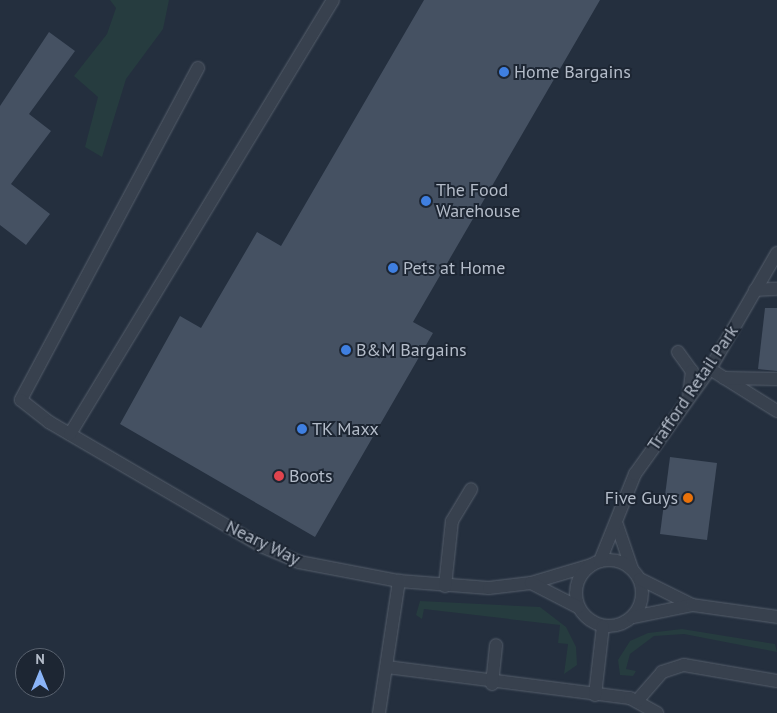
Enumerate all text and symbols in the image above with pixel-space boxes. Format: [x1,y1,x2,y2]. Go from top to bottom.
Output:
place label: Home Bargains [514,61,631,83]
marker: Home Bargains [498,66,510,78]
place label: The Food Warehouse [436,180,520,222]
marker: The Food Warehouse [420,195,432,207]
place label: Pets at Home [403,257,505,279]
marker: Pets at Home [387,262,399,274]
street label: Trafford Retail Park [643,321,743,455]
place label: B&M Bargains [356,339,467,361]
marker: B&M Bargains [340,344,352,356]
place label: TK Maxx [312,418,379,440]
marker: TK Maxx [296,423,308,435]
place label: Boots [289,465,332,487]
marker: Boots [273,470,285,482]
place label: Five Guys [605,487,678,509]
marker: Five Guys [682,492,694,504]
street label: Neary Way [222,516,304,570]
north arrow [15,648,65,698]
text: N [35,650,45,668]

